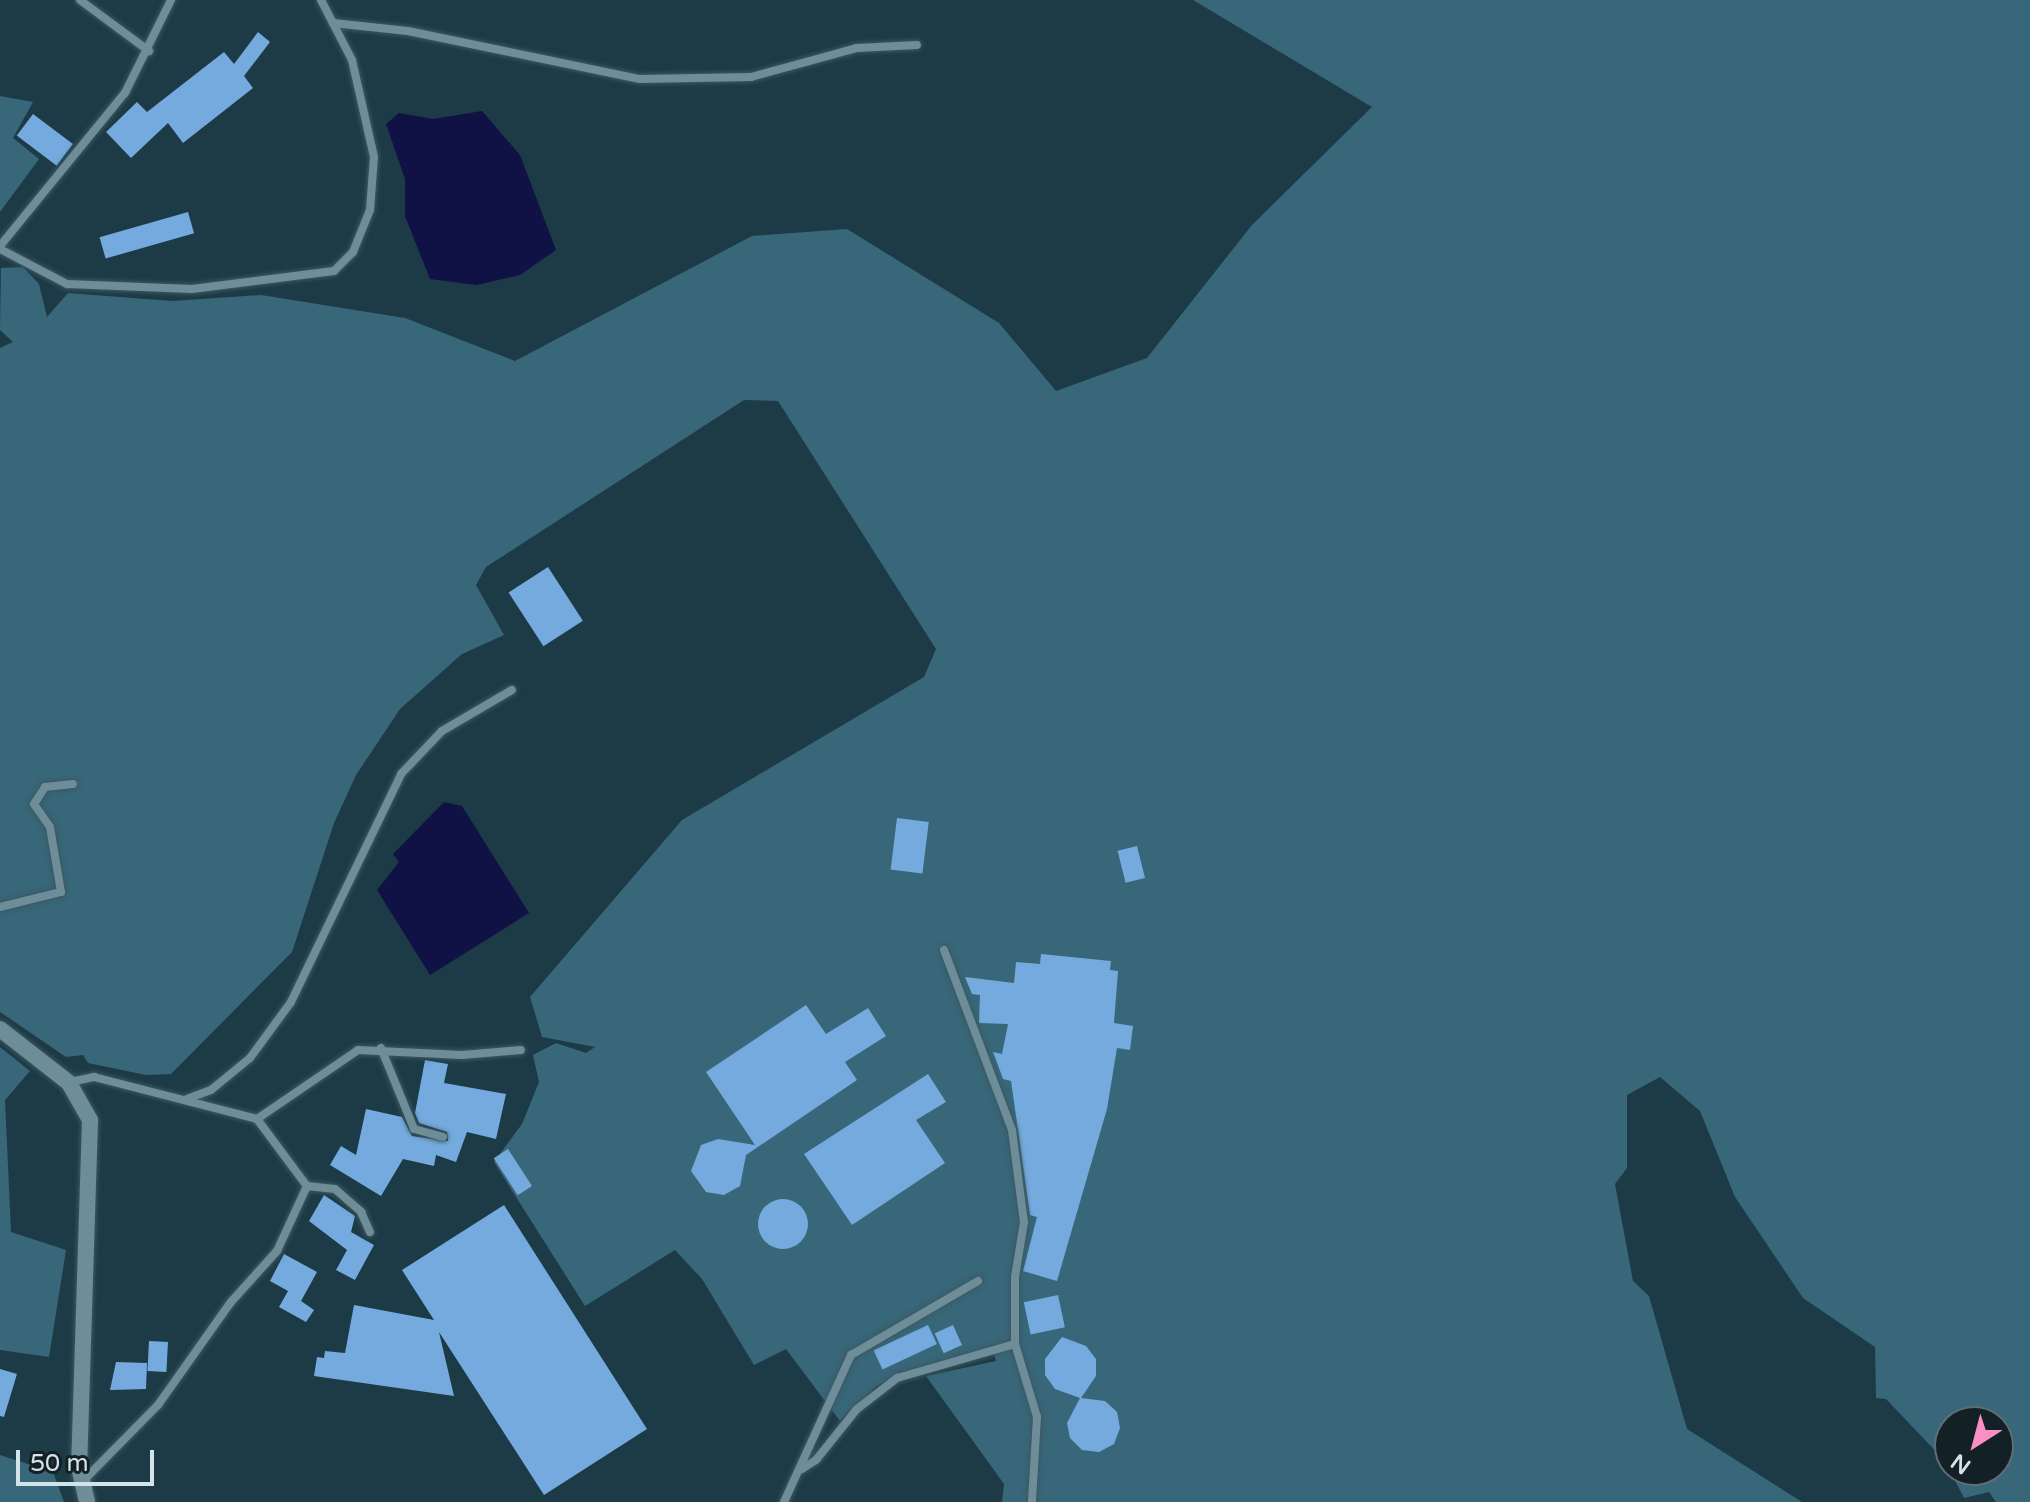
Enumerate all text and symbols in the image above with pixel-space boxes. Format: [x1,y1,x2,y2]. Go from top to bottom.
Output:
north arrow [1934,1406,2014,1486]
scale bar [20,1434,158,1484]
text: N [1946,1448,1976,1480]
text: 50 m [30,1449,88,1478]

